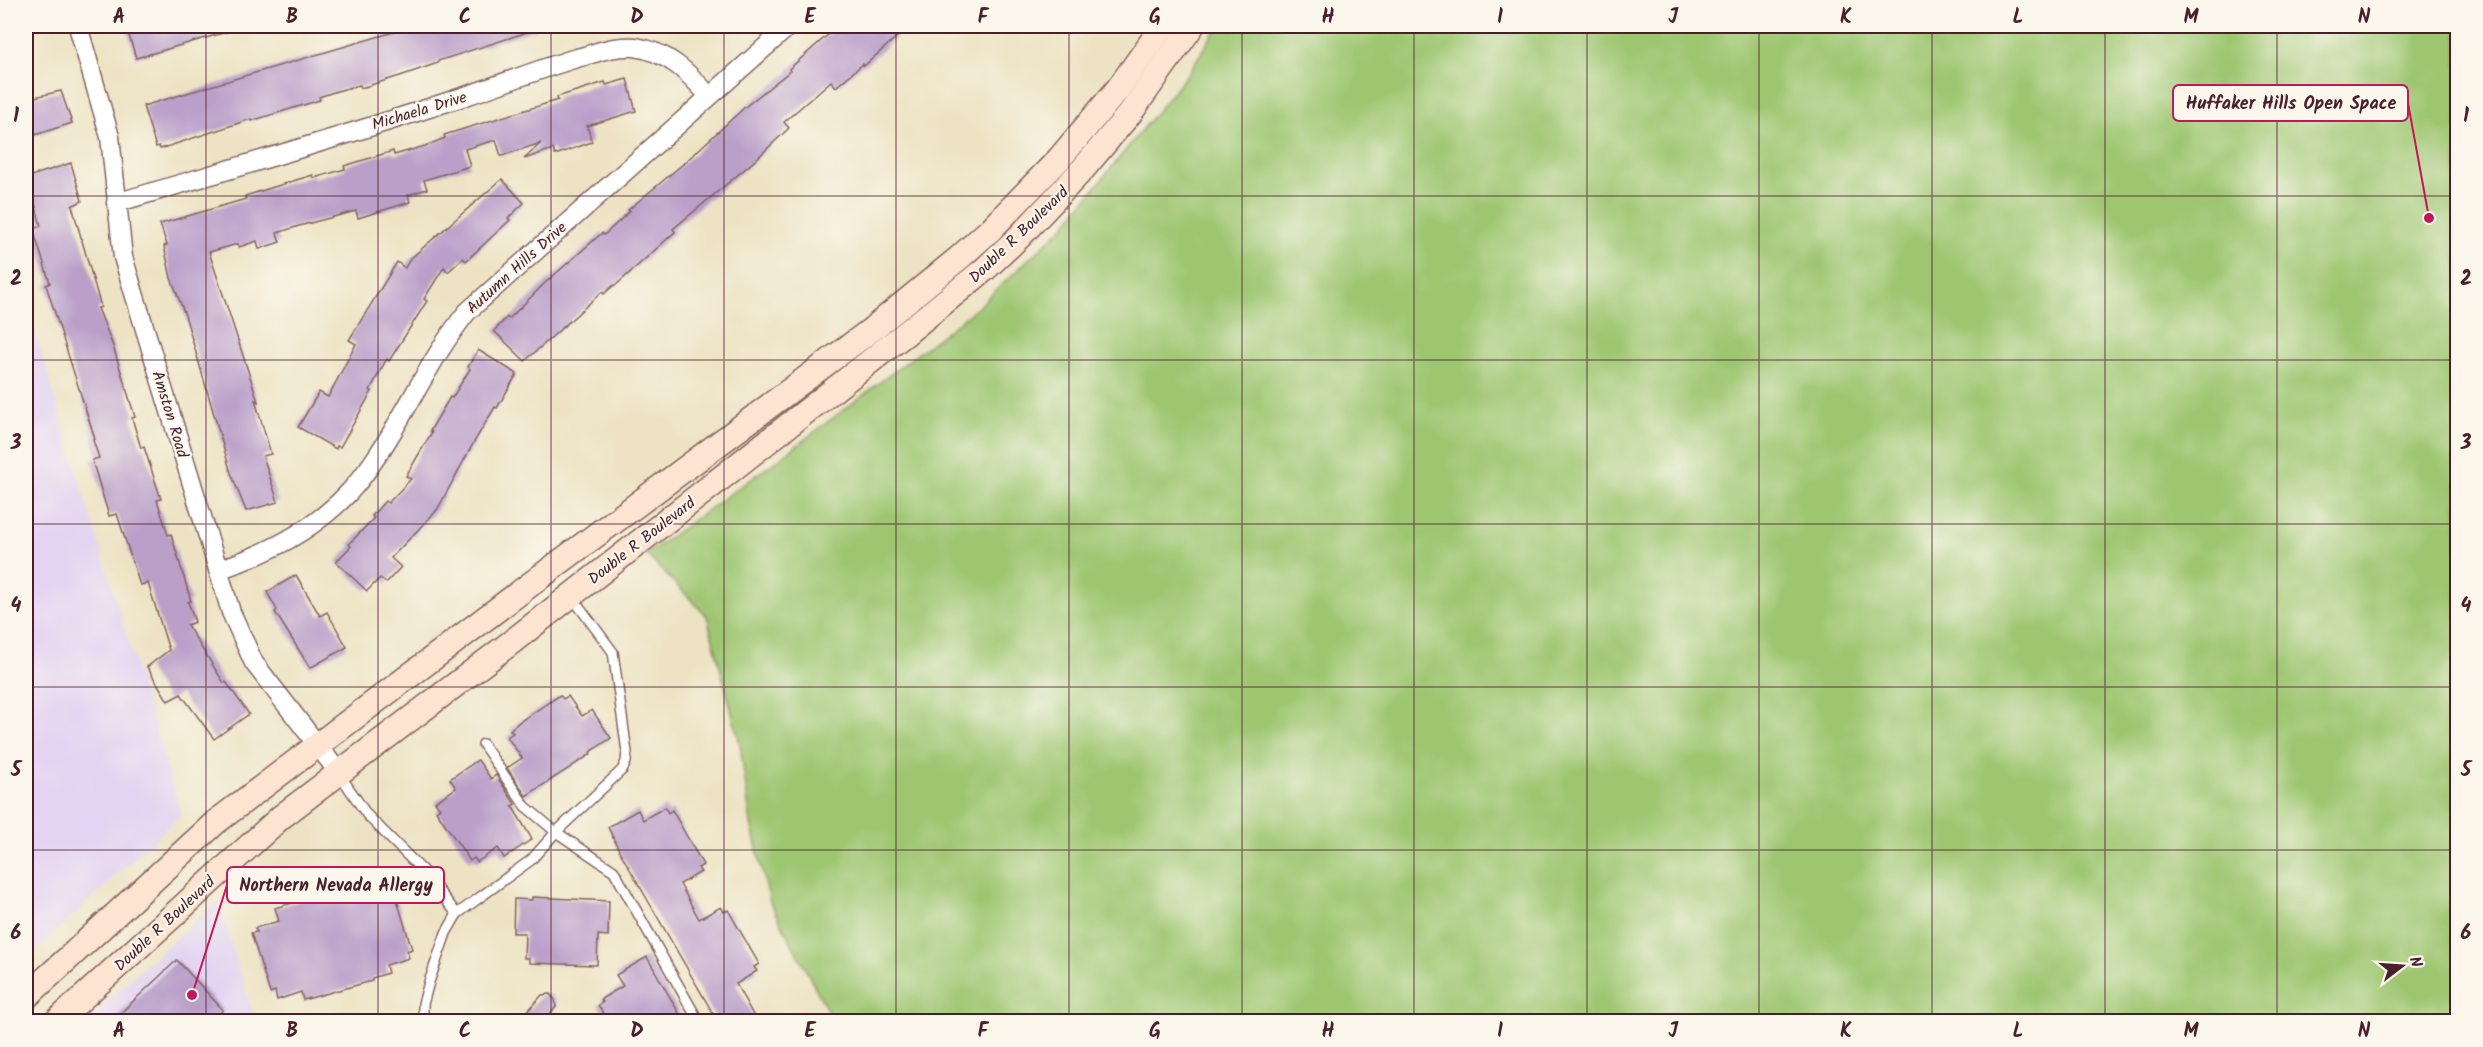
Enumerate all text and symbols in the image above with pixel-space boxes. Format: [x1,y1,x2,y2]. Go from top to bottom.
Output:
text: A [113,2,125,34]
text: B [286,2,298,34]
text: C [459,2,471,34]
text: D [630,2,644,34]
text: E [804,2,816,34]
text: F [978,2,990,34]
text: G [1149,2,1161,34]
text: H [1321,2,1335,34]
text: I [1497,2,1503,34]
text: J [1668,2,1679,34]
text: K [1840,2,1852,34]
text: L [2013,2,2023,34]
text: M [2183,2,2199,34]
text: N [2358,2,2371,34]
street label: Michaela Drive [369,85,470,138]
callout: Huffaker Hills Open Space [2173,85,2408,121]
text: Huffaker Hills Open Space [2186,90,2397,119]
text: 1 [13,101,19,133]
text: 1 [2463,101,2469,133]
street label: Double R Boulevard [963,180,1075,289]
street label: Autumn Hills Drive [461,216,573,320]
text: 2 [10,264,22,296]
text: 2 [2460,264,2472,296]
street label: Amston Road [144,368,195,462]
text: 3 [10,428,22,460]
text: 3 [2460,428,2472,460]
street label: Double R Boulevard [583,490,702,591]
text: 4 [11,591,22,623]
text: 4 [2461,591,2472,623]
text: 5 [10,755,23,787]
text: 5 [2460,755,2473,787]
callout: Northern Nevada Allergy [227,867,444,903]
street label: Double R Boulevard [109,870,222,978]
text: Northern Nevada Allergy [239,872,433,901]
text: 6 [11,918,22,950]
text: 6 [2461,918,2472,950]
north arrow [2372,936,2432,996]
text: N [2401,954,2428,971]
text: A [113,1016,125,1047]
text: B [286,1016,298,1047]
text: C [459,1016,471,1047]
text: D [630,1016,644,1047]
text: E [804,1016,816,1047]
text: F [978,1016,990,1047]
text: G [1149,1016,1161,1047]
text: H [1321,1016,1335,1047]
text: I [1497,1016,1503,1047]
text: J [1668,1016,1679,1047]
text: K [1840,1016,1852,1047]
text: L [2013,1016,2023,1047]
text: M [2183,1016,2199,1047]
text: N [2358,1016,2371,1047]

